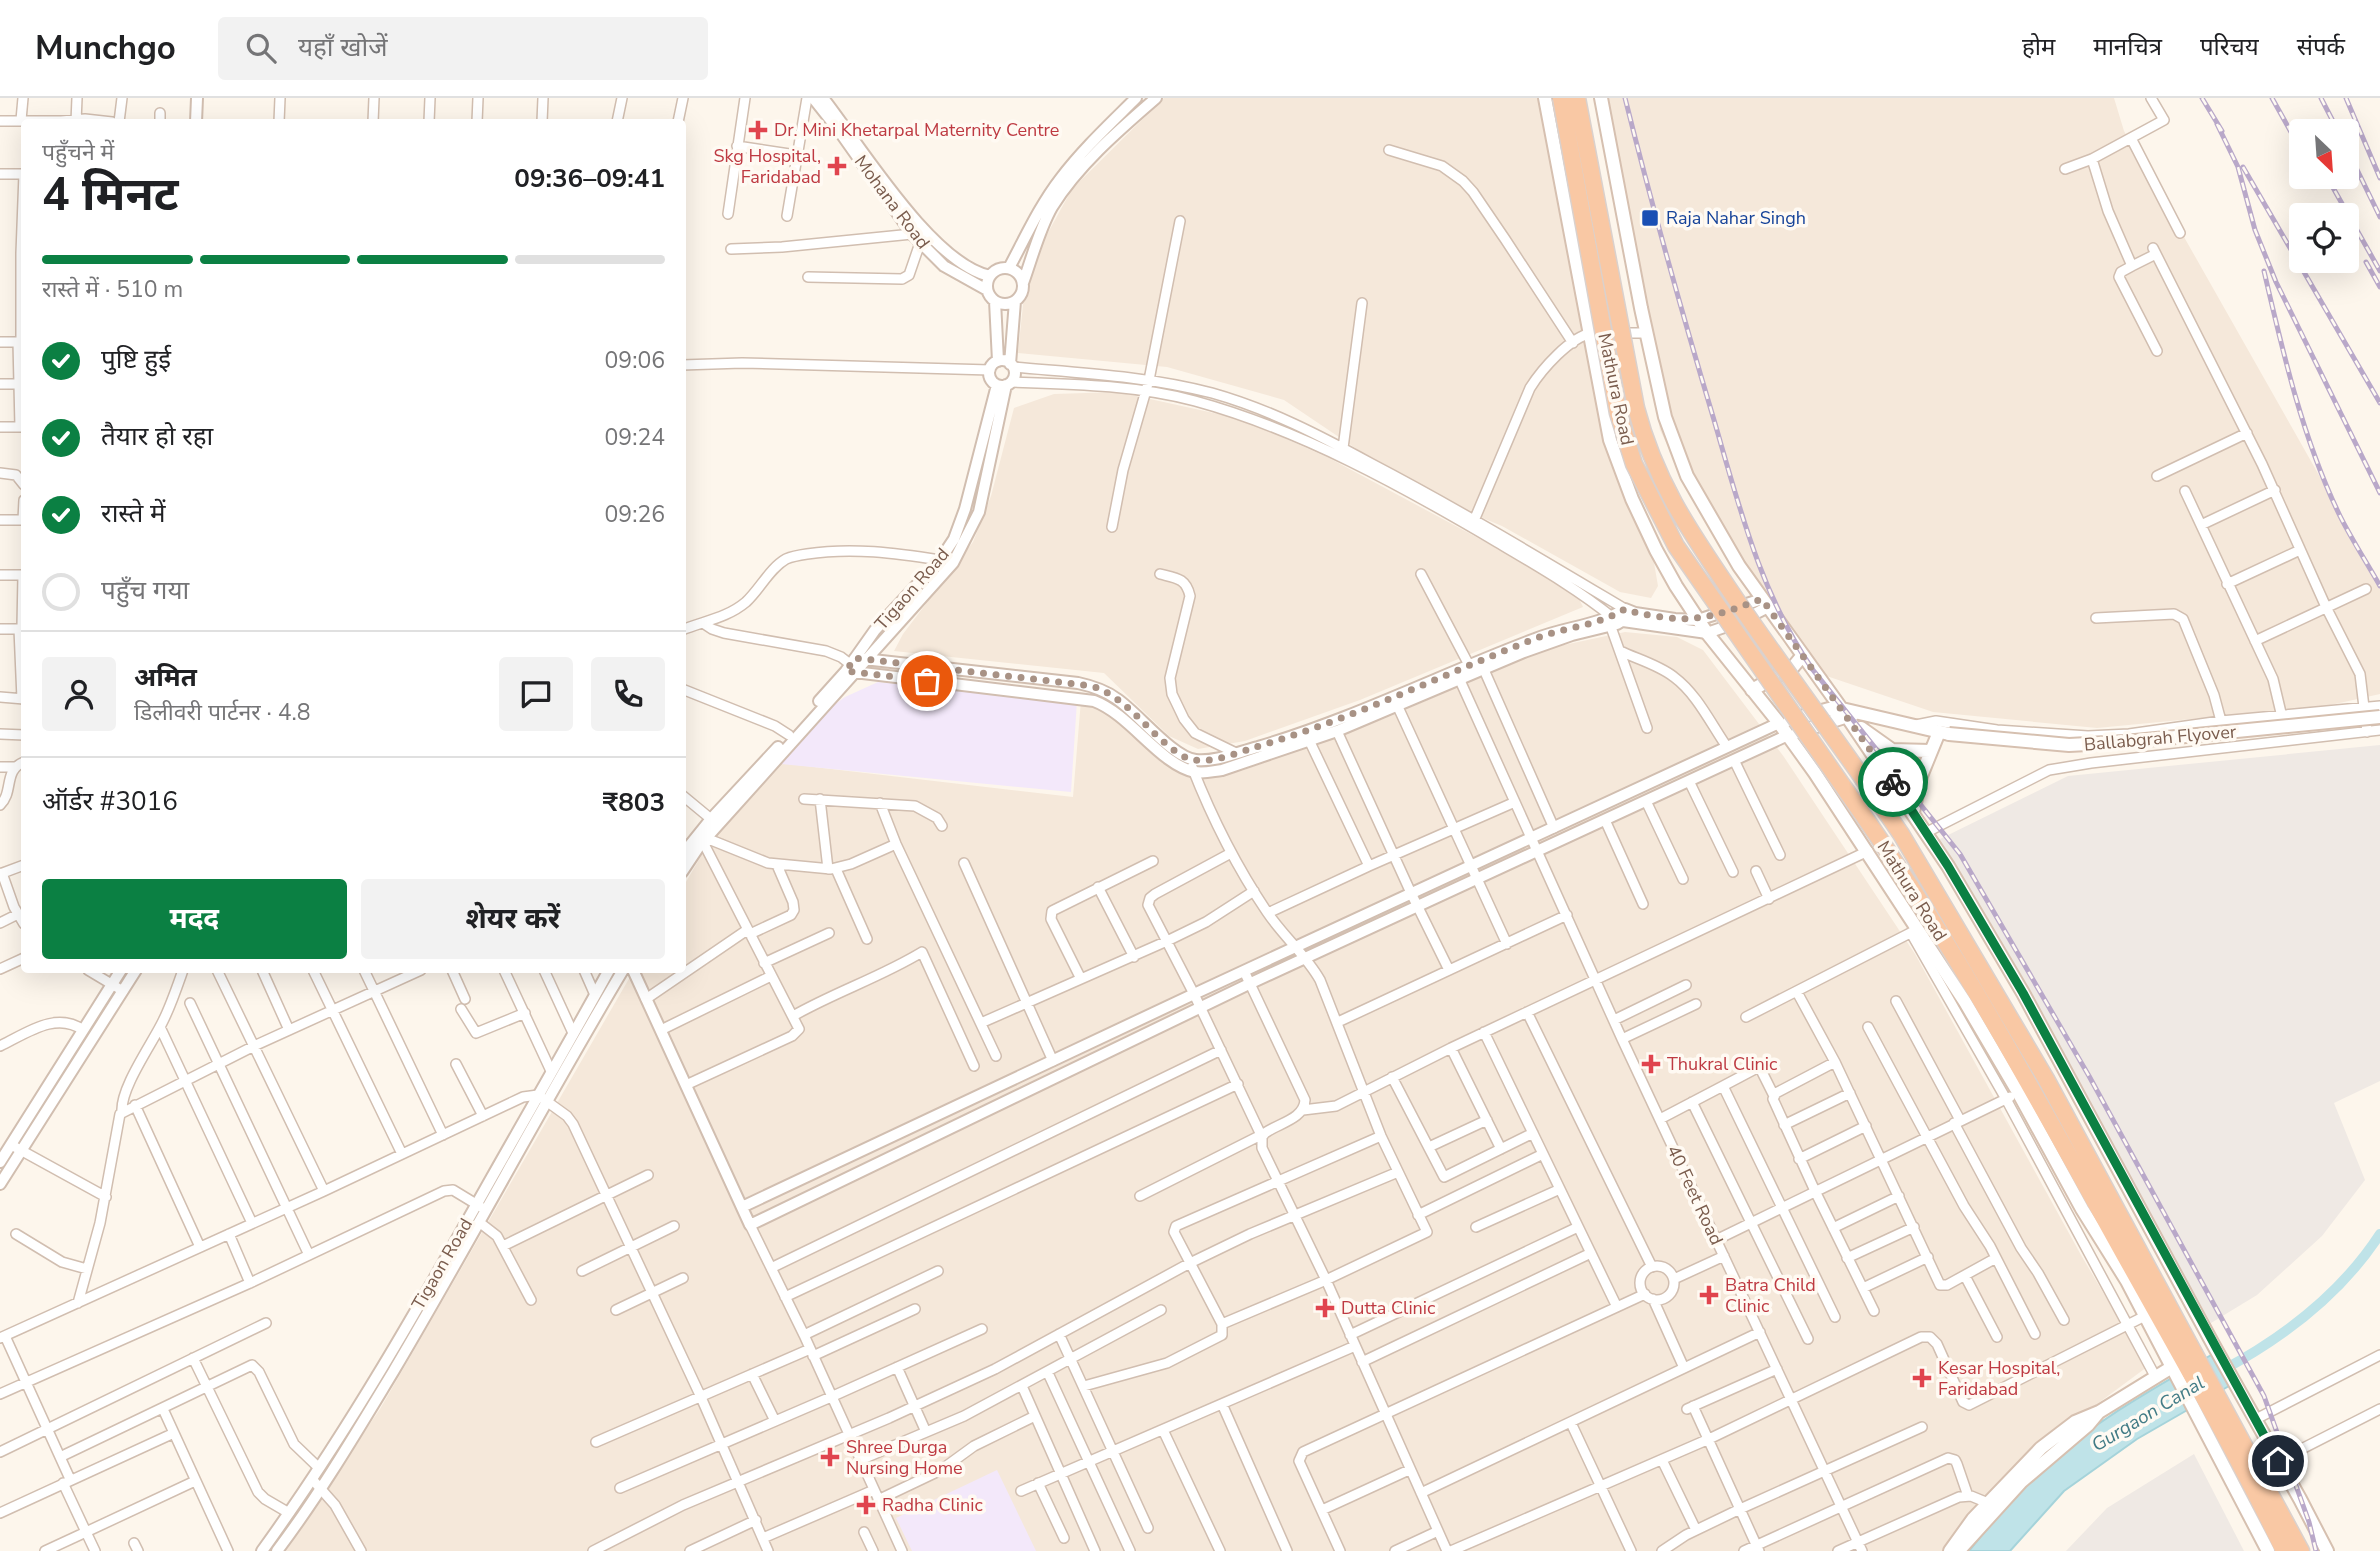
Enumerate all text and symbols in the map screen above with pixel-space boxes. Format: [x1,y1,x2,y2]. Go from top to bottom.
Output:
search box [218,17,708,80]
text: Munchgo [35,26,176,71]
icon: search [242,29,280,67]
text: यहाँ खोजें [298,30,388,65]
text: होम [2022,31,2055,63]
text: मानचित्र [2093,31,2162,63]
text: परिचय [2200,31,2259,63]
text: संपर्क [2297,31,2345,63]
place label: Dr. Mini Khetarpal Maternity Centre [774,118,1059,142]
north arrow [2289,119,2359,189]
map controls [2289,119,2359,273]
marker: Dr. Mini Khetarpal Maternity Centre [748,120,768,140]
text: पहुँचने में [42,137,114,168]
place label: Skg Hospital, Faridabad [713,144,821,189]
street label: Mohana Road [849,150,935,254]
marker: Skg Hospital, Faridabad [827,156,847,176]
text: 09:36–09:41 [514,161,665,196]
text: 4 मिनट [42,163,179,226]
button: locate [2289,203,2359,273]
place label: Raja Nahar Singh [1666,206,1806,230]
marker: Raja Nahar Singh [1640,208,1660,228]
text: रास्ते में · 510 m [42,274,183,305]
street label: Mathura Road [1592,331,1640,447]
icon: check [42,342,80,380]
text: पुष्टि हुई [101,342,171,377]
text: 09:06 [605,345,665,376]
icon: check [42,419,80,457]
text: तैयार हो रहा [101,419,213,454]
text: 09:24 [605,422,665,453]
icon: check [42,496,80,534]
text: रास्ते में [101,496,166,531]
text: 09:26 [605,499,665,530]
street label: Tigaon Road [870,543,954,635]
text: पहुँच गया [101,573,189,608]
pin [897,651,957,711]
button: person [42,657,116,731]
button: chat [499,657,573,731]
button: phone [591,657,665,731]
text: अमित [134,660,197,695]
icon: bag [908,662,946,700]
text: डिलीवरी पार्टनर · 4.8 [134,697,311,728]
street label: Ballabgrah Flyover [2083,719,2238,757]
courier [1858,747,1928,817]
icon: bike [1874,763,1912,801]
text: ऑर्डर #3016 [42,784,178,819]
text: ₹803 [603,785,665,820]
street label: Mathura Road [1872,836,1952,946]
button: मदद [42,879,347,959]
button: शेयर करें [361,879,665,959]
place label: Thukral Clinic [1667,1052,1777,1076]
marker: Thukral Clinic [1641,1054,1661,1074]
street label: 40 Feet Road [1661,1141,1729,1249]
street label: Tigaon Road [406,1214,478,1314]
place label: Batra Child Clinic [1725,1273,1816,1318]
marker: Batra Child Clinic [1699,1285,1719,1305]
place label: Dutta Clinic [1341,1296,1435,1320]
marker: Dutta Clinic [1315,1298,1335,1318]
place label: Kesar Hospital, Faridabad [1938,1356,2060,1401]
marker: Kesar Hospital, Faridabad [1912,1368,1932,1388]
water label: Gurgaon Canal [2087,1370,2209,1458]
pin [2248,1431,2308,1491]
place label: Shree Durga Nursing Home [846,1435,963,1480]
icon: home [2259,1442,2297,1480]
marker: Shree Durga Nursing Home [820,1447,840,1467]
place label: Radha Clinic [882,1493,983,1517]
marker: Radha Clinic [856,1495,876,1515]

